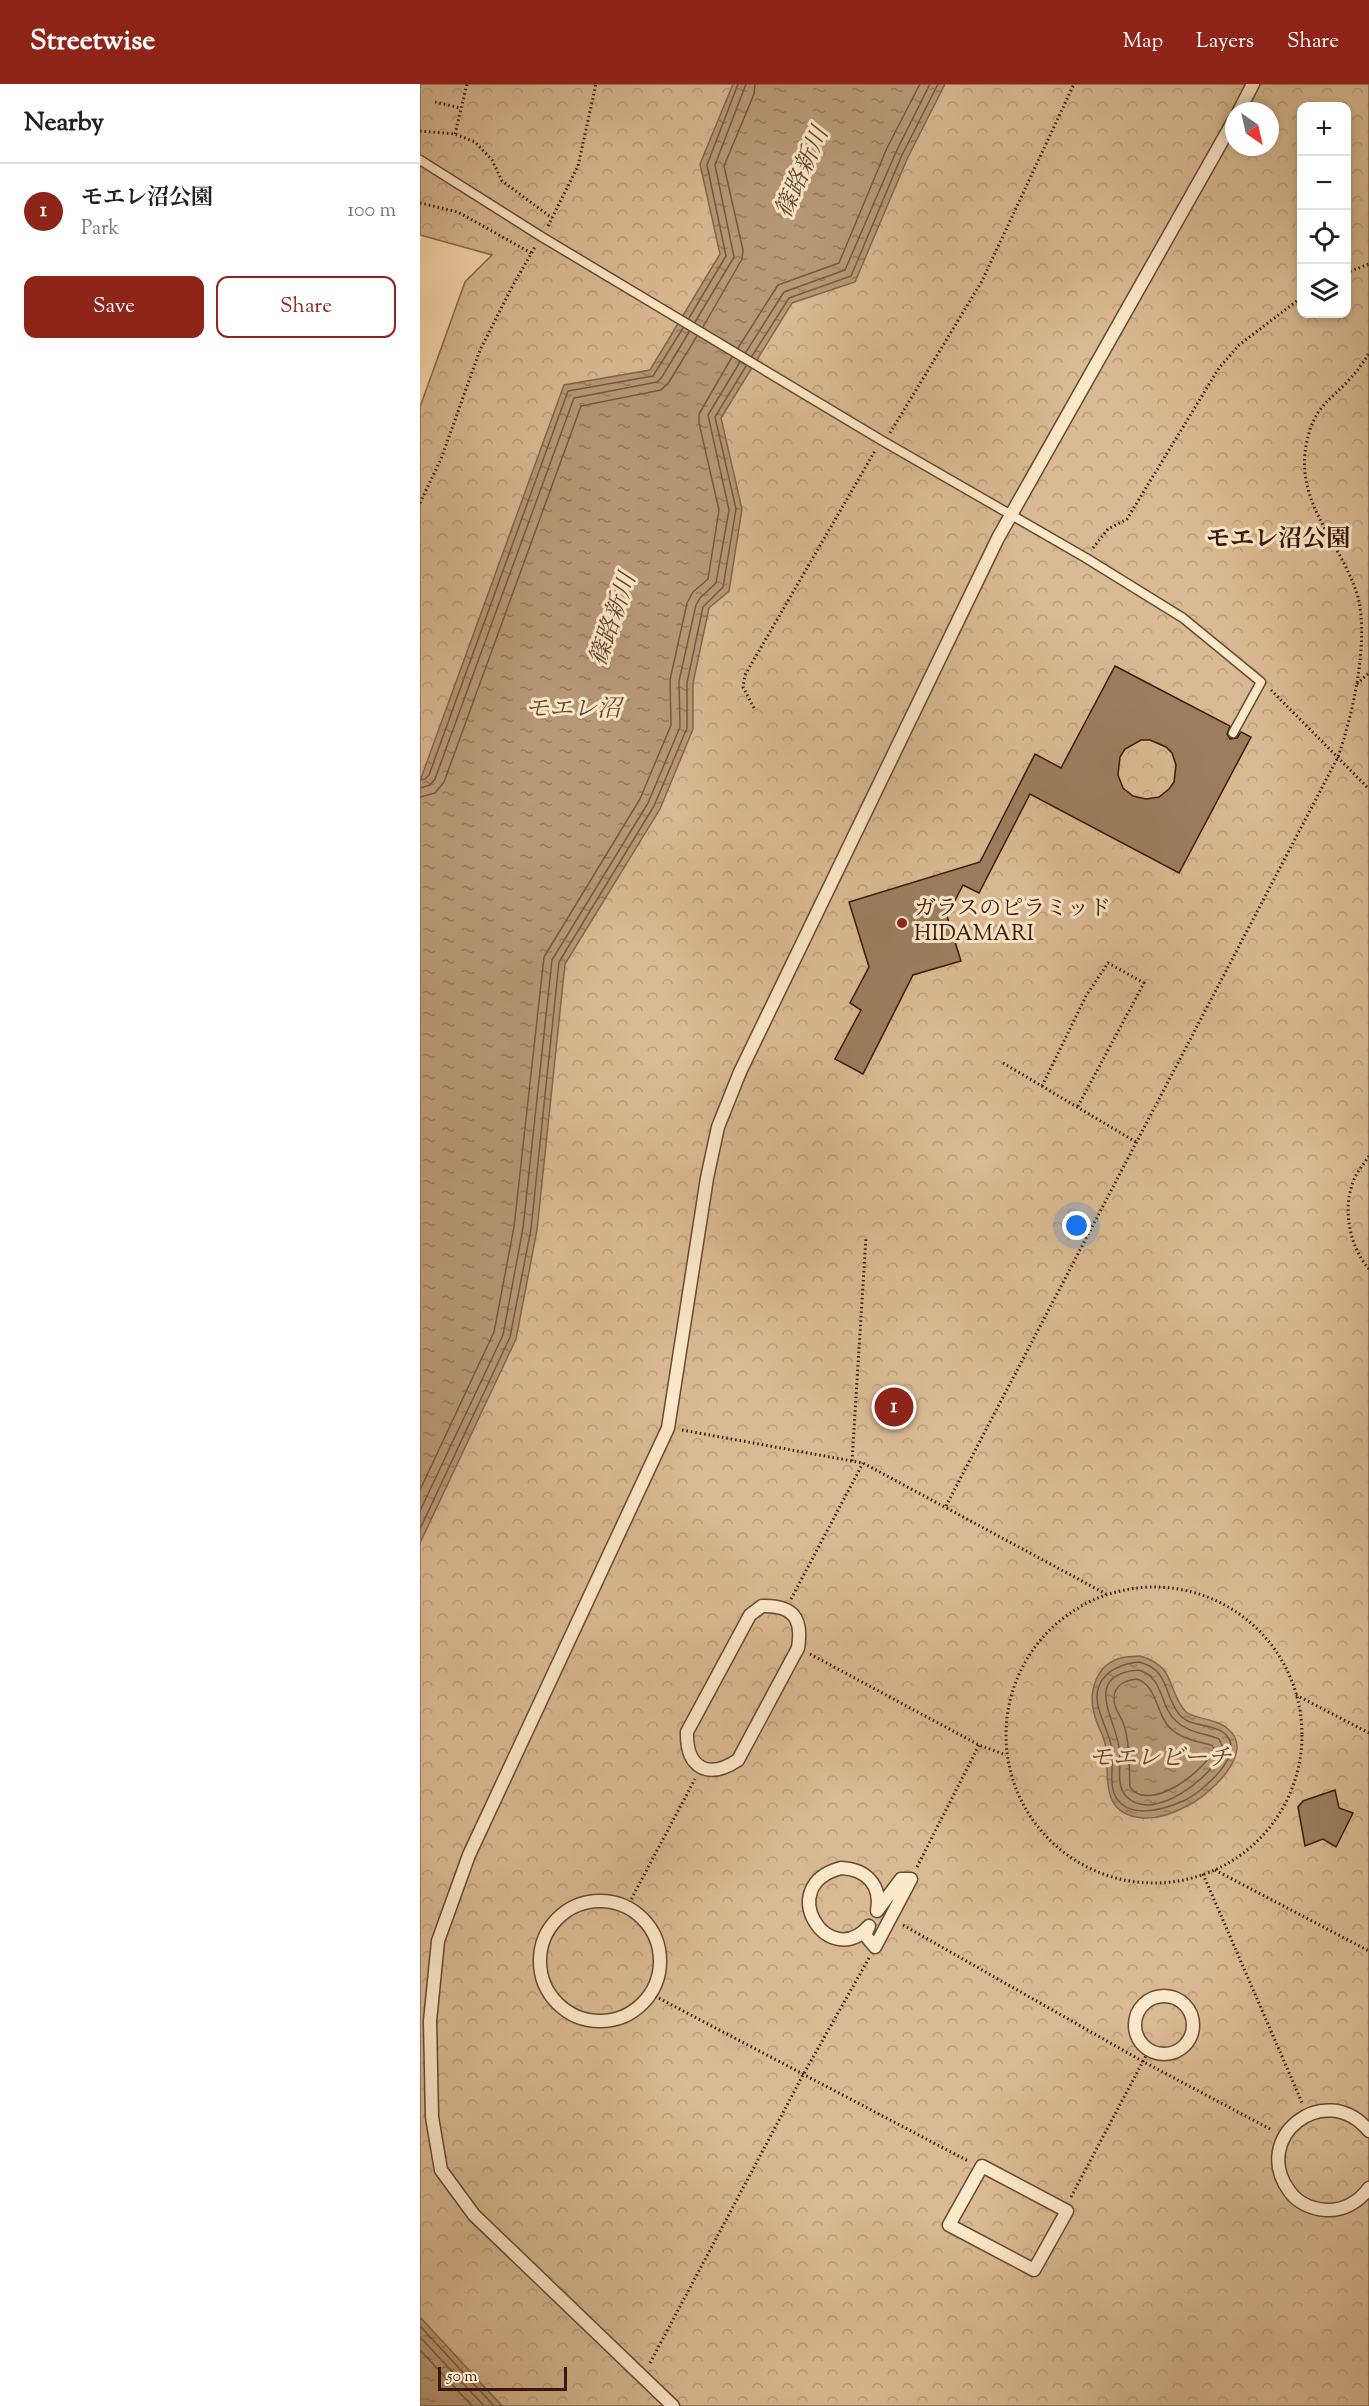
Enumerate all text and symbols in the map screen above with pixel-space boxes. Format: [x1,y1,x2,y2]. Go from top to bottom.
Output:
text: Streetwise [30,22,155,62]
text: Map [1123,27,1163,57]
text: Layers [1196,27,1254,57]
text: Share [1287,27,1339,57]
north arrow [1225,102,1279,156]
map controls [1297,102,1351,318]
button: + [1297,102,1351,156]
text: Nearby [24,105,104,142]
water label: 篠路新川 [768,119,839,224]
button: − [1297,156,1351,210]
text: モエレ沼公園 [81,183,213,215]
text: 1 [40,197,47,226]
text: 100 m [347,197,396,226]
button: locate [1297,210,1351,264]
text: Park [81,215,119,244]
button: layers [1297,264,1351,318]
button: Save [24,276,204,338]
button: Share [216,276,396,338]
district label: モエレ沼公園 [1206,523,1350,557]
water label: 篠路新川 [582,566,647,671]
water label: モエレ沼 [525,693,625,727]
place label: ガラスのピラミッド HIDAMARI [914,894,1111,951]
marker: ガラスのピラミッド HIDAMARI [895,916,909,930]
your location [1062,1211,1091,1240]
pin: 1 [874,1384,914,1430]
water label: モエレビーチ [1088,1742,1233,1776]
scale bar [438,2364,567,2392]
text: 50 m [447,2366,478,2389]

